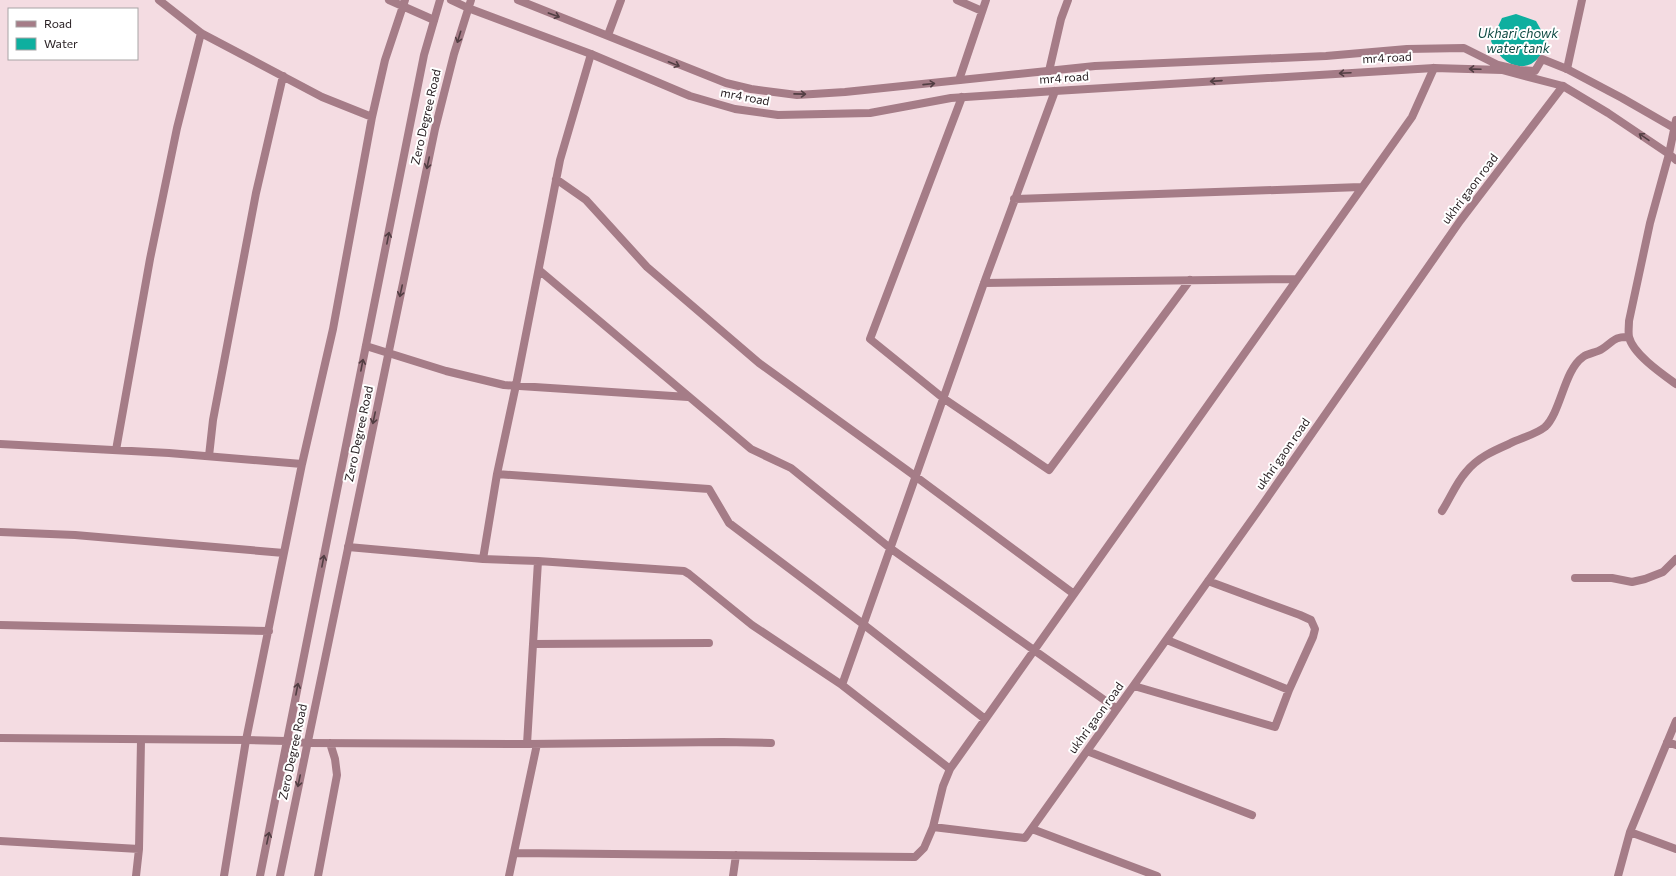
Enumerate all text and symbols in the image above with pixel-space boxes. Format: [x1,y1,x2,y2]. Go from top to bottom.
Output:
legend [8,8,138,60]
one-way arrow [547,12,559,20]
text: Road [44,16,72,30]
water label: Ukhari chowk water tank [1478,25,1559,56]
one-way arrow [455,30,462,43]
text: Water [44,36,78,50]
street label: mr4 road [1362,49,1412,65]
one-way arrow [668,60,680,68]
one-way arrow [1469,65,1482,73]
street label: Zero Degree Road [407,68,443,166]
street label: mr4 road [1039,68,1089,86]
one-way arrow [1339,69,1352,76]
one-way arrow [1210,77,1223,84]
one-way arrow [922,80,935,87]
street label: mr4 road [719,84,771,108]
one-way arrow [793,90,806,98]
one-way arrow [1639,133,1650,141]
street label: ukhri gaon road [1438,150,1500,226]
one-way arrow [423,156,431,169]
one-way arrow [384,232,392,245]
one-way arrow [396,284,404,297]
one-way arrow [359,359,367,372]
street label: Zero Degree Road [341,384,375,483]
one-way arrow [370,411,378,424]
street label: ukhri gaon road [1252,415,1312,492]
one-way arrow [319,555,327,568]
street label: ukhri gaon road [1065,679,1126,756]
one-way arrow [293,683,301,696]
street label: Zero Degree Road [275,702,309,801]
one-way arrow [295,775,303,788]
one-way arrow [264,832,272,845]

